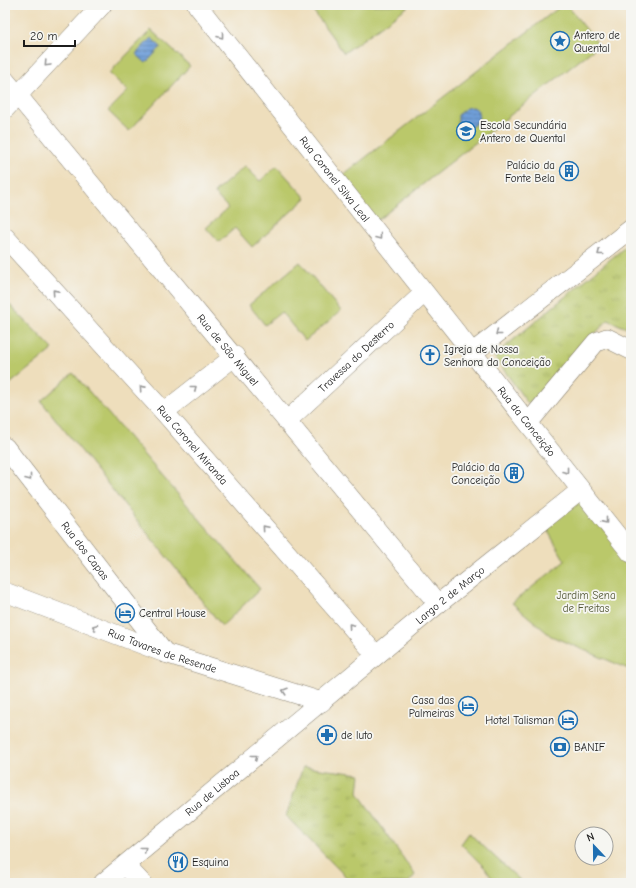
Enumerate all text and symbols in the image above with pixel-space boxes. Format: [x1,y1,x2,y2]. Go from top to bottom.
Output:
scale bar [24,22,75,48]
text: 20 m [30,29,58,43]
place label: Antero de Quental [574,29,620,55]
place icon: Antero de Quental [549,30,571,52]
one-way arrow [216,31,223,38]
one-way arrow [45,60,52,67]
place label: Escola Secundária Antero de Quental [480,119,567,145]
school or university icon: Escola Secundária Antero de Quental [455,120,477,142]
street label: Rua Coronel Silva Leal [297,134,372,225]
place label: Palácio da Fonte Bela [505,159,555,185]
building icon: Palácio da Fonte Bela [558,160,580,182]
one-way arrow [375,232,382,239]
one-way arrow [598,248,605,255]
one-way arrow [52,289,60,297]
street label: Rua de São Miguel [194,312,261,389]
street label: Travessa do Desterro [316,318,397,395]
one-way arrow [495,328,502,335]
place label: Igreja de Nossa Senhora da Conceição [444,343,551,369]
church icon: Igreja de Nossa Senhora da Conceição [419,344,441,366]
street label: Rua da Conceição [495,384,558,459]
one-way arrow [140,386,147,393]
one-way arrow [190,386,197,393]
street label: Rua Coronel Miranda [154,403,230,488]
place label: Palácio da Conceição [451,461,500,487]
building icon: Palácio da Conceição [503,462,525,484]
one-way arrow [561,467,569,474]
one-way arrow [24,474,31,481]
one-way arrow [601,516,608,523]
street label: Rua dos Capas [58,519,112,583]
one-way arrow [262,525,270,533]
street label: Largo 2 de Março [413,563,487,627]
park label: Jardim Sena de Freitas [556,589,616,615]
hotel icon: Central House [114,602,136,624]
place label: Central House [139,607,206,620]
one-way arrow [92,623,99,631]
one-way arrow [348,623,355,631]
street label: Rua Tavares de Resende [106,626,219,676]
one-way arrow [281,687,288,696]
place label: Casa das Palmeiras [409,694,454,720]
hotel icon: Casa das Palmeiras [457,695,479,717]
hotel icon: Hotel Talisman [557,709,579,731]
place label: Hotel Talisman [485,714,554,727]
pharmacy icon: de luto [316,724,338,746]
place label: de luto [341,729,373,742]
bank icon: BANIF [549,736,571,758]
place label: BANIF [574,741,606,754]
one-way arrow [251,755,258,762]
street label: Rua de Lisboa [183,766,242,819]
north arrow [574,826,614,866]
text: N [585,830,596,845]
one-way arrow [139,846,146,853]
restaurant icon: Esquina [167,851,189,873]
place label: Esquina [192,856,229,869]

